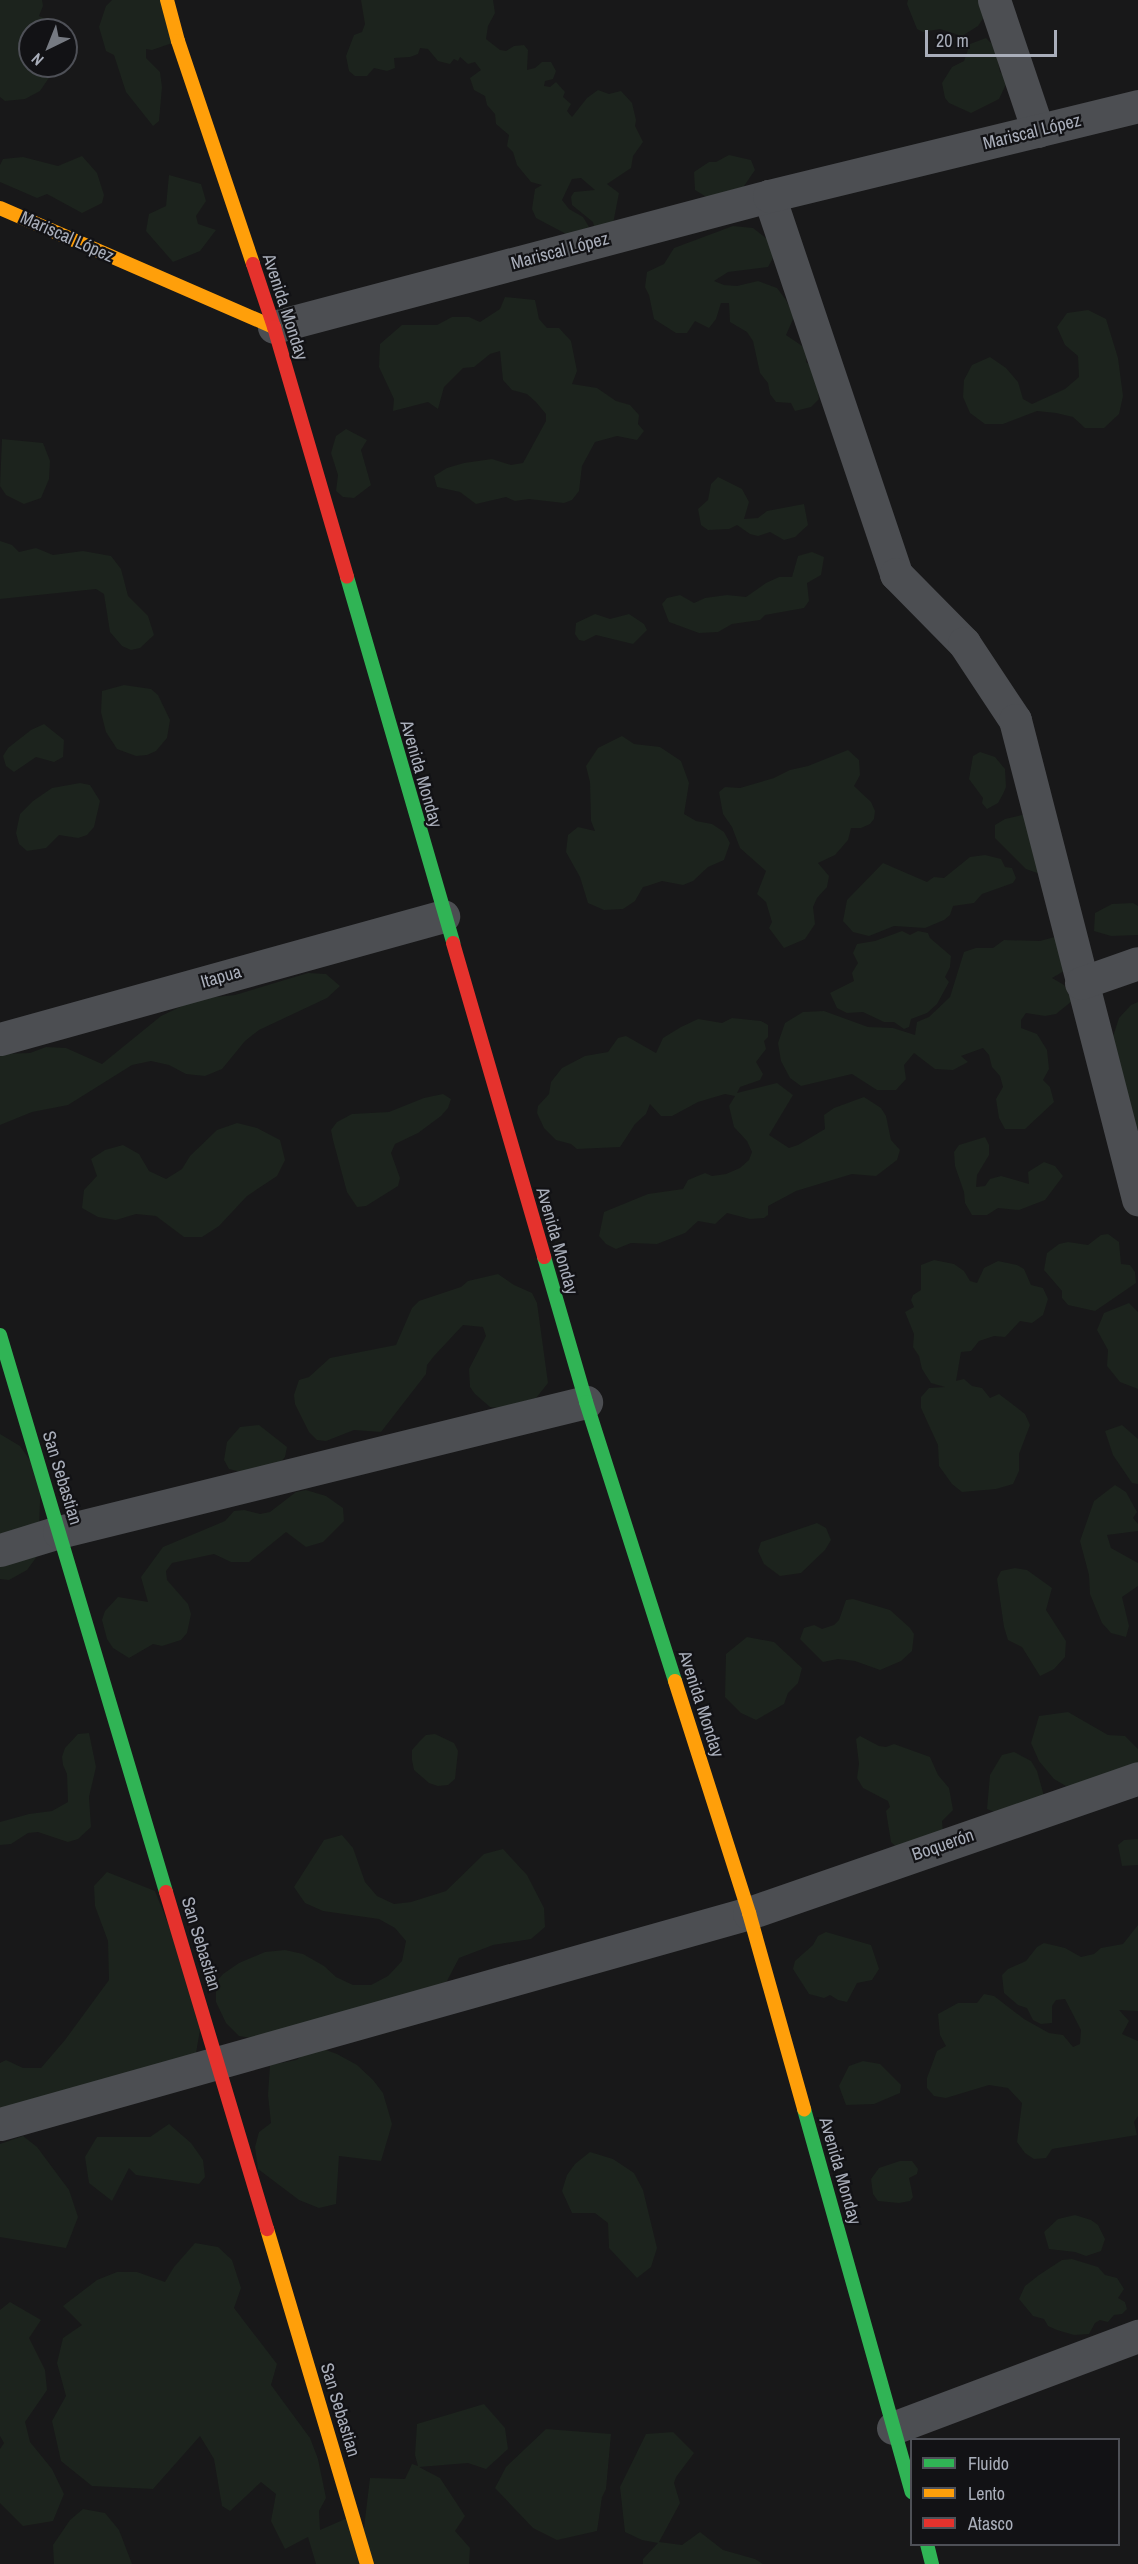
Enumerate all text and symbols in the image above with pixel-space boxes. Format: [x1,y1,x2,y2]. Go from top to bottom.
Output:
north arrow [18,18,78,78]
scale bar [928,18,1060,56]
text: 20 m [936,28,969,53]
text: N [26,48,48,71]
street label: Mariscal López [981,109,1083,155]
street label: Mariscal López [17,207,117,267]
street label: Mariscal López [509,228,611,274]
street label: Avenida Monday [258,251,312,363]
street label: Avenida Monday [395,718,447,830]
street label: Itapua [198,961,244,993]
street label: Avenida Monday [531,1185,583,1297]
street label: San Sebastian [38,1429,86,1527]
street label: Avenida Monday [674,1648,728,1760]
street label: Boquerón [909,1824,977,1866]
street label: San Sebastian [177,1895,225,1993]
street label: Avenida Monday [814,2115,866,2227]
street label: San Sebastian [316,2361,364,2459]
legend [910,2438,1120,2546]
text: Fluido [968,2451,1009,2476]
text: Lento [968,2481,1005,2506]
text: Atasco [968,2511,1013,2536]

